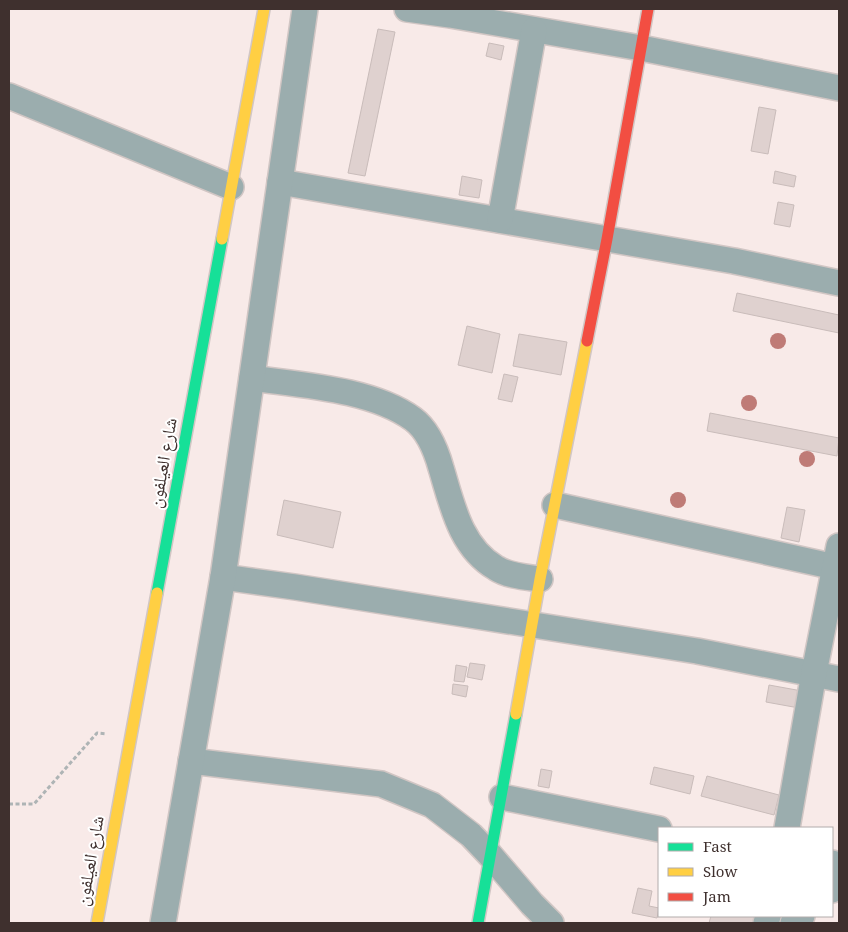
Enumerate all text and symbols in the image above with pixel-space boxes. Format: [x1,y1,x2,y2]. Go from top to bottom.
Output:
street label: شارع العيلفون [142,416,182,510]
street label: شارع العيلفون [69,814,109,908]
legend [658,827,833,917]
text: Fast [703,836,732,856]
text: Slow [703,861,737,881]
text: Jam [702,886,731,906]

